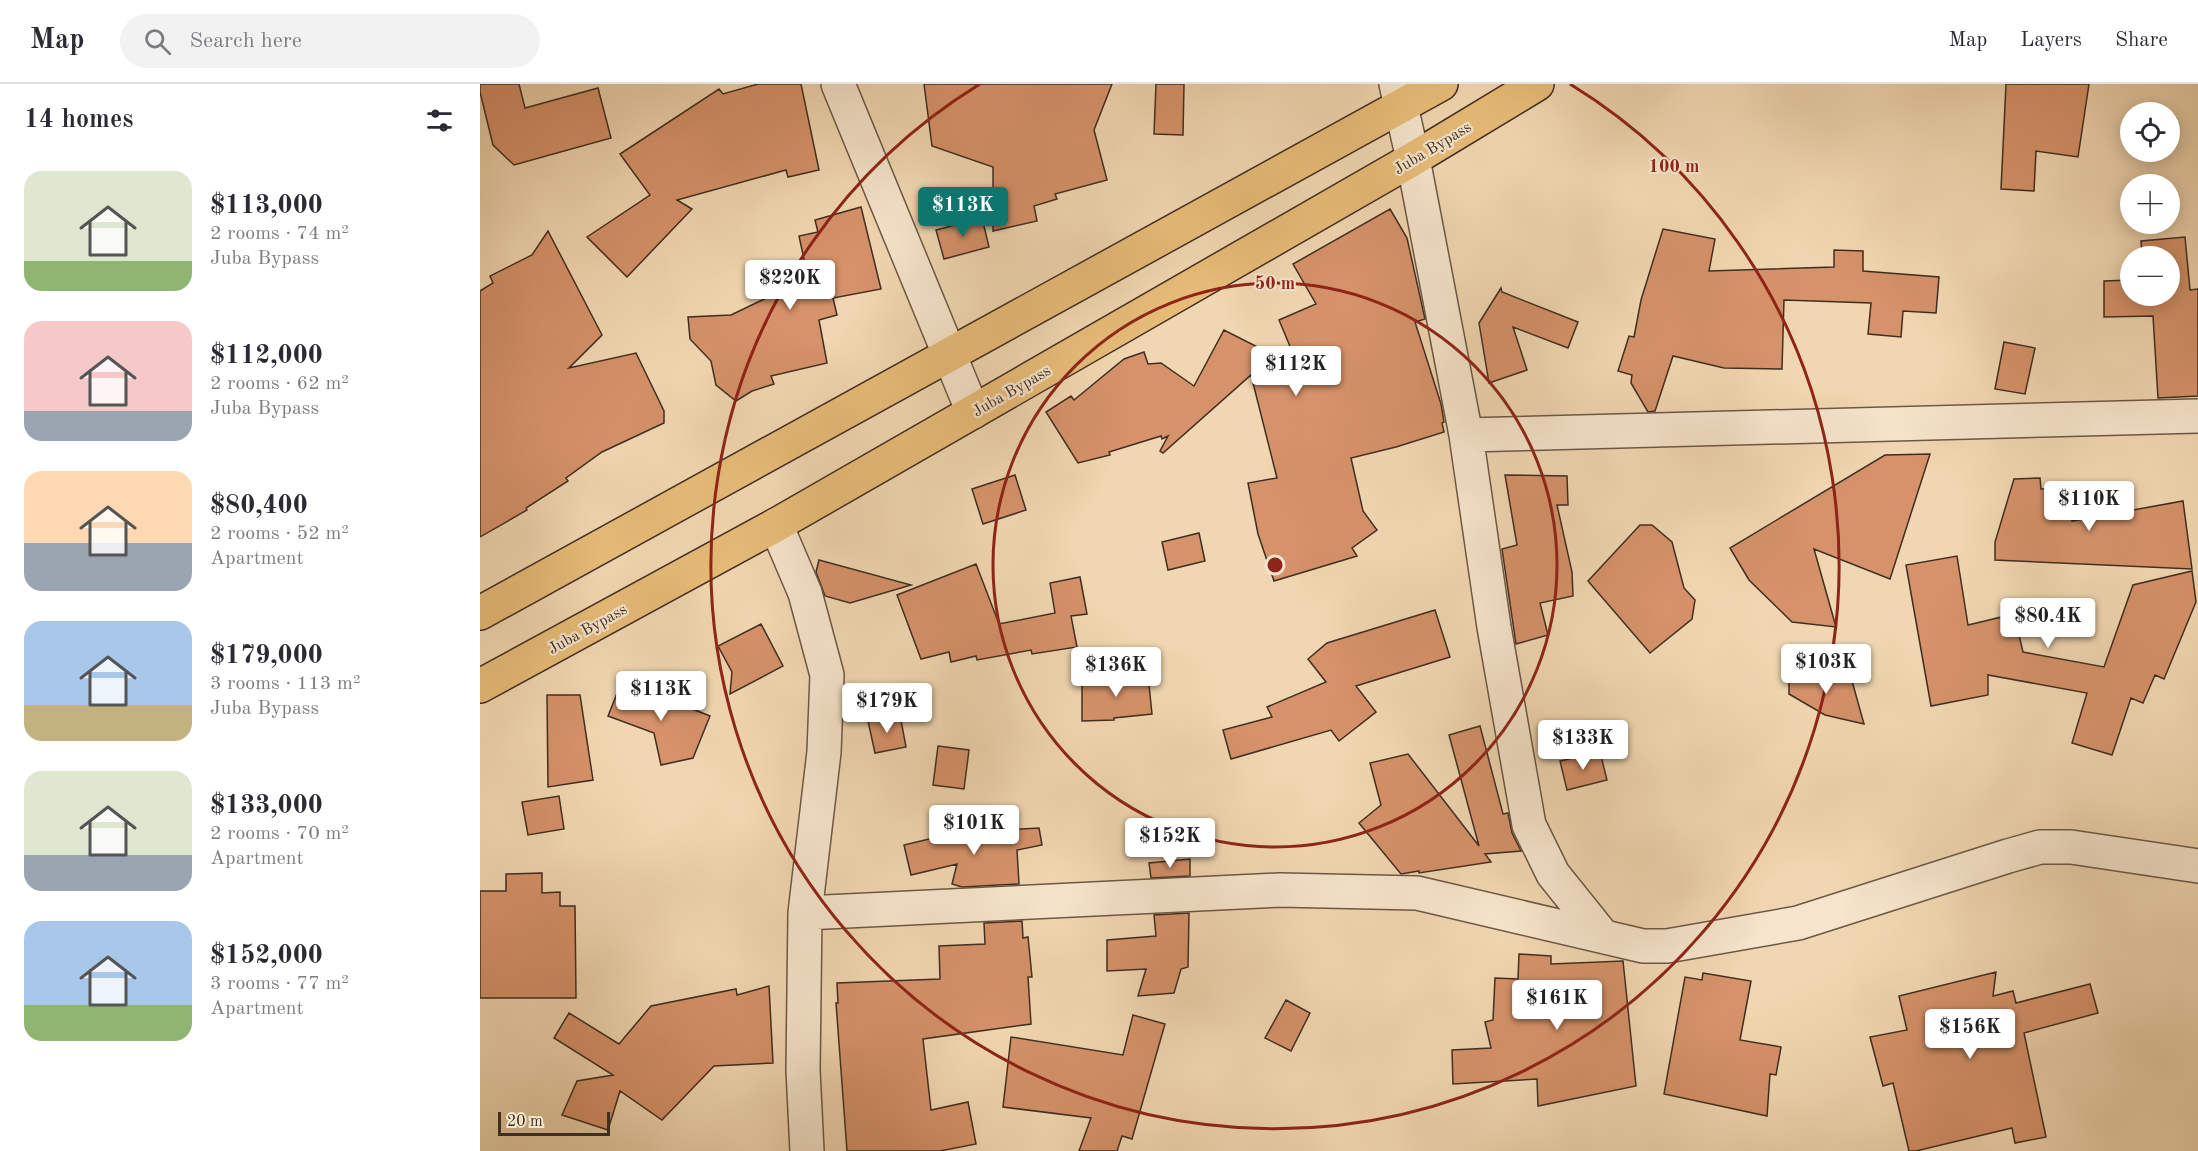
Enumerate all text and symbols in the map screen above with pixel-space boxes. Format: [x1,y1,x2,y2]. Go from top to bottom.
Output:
search box [120,14,540,68]
icon: search [141,25,174,58]
text: Map [30,27,84,55]
text: Search here [189,30,302,52]
text: Map [1948,30,1987,51]
text: Layers [2020,30,2082,51]
text: Share [2115,30,2168,51]
map controls [2120,102,2180,306]
button: locate [2120,102,2180,162]
icon: filters [423,104,456,137]
text: 14 homes [24,107,133,133]
street label: Juba Bypass [1391,119,1475,178]
text: 100 m [1649,158,1699,176]
button: + [2120,174,2180,234]
pin: $113K [921,187,1005,238]
text: $113,000 [210,193,323,219]
icon: home [72,195,144,267]
text: $113K [932,196,994,216]
text: 2 rooms · 74 m² [210,224,349,244]
button: − [2120,246,2180,306]
text: Juba Bypass [210,249,319,269]
pin: $220K [748,260,832,311]
text: $220K [759,269,821,289]
text: 50 m [1255,275,1295,293]
text: $112,000 [210,343,323,369]
icon: home [72,345,144,417]
pin: $112K [1254,346,1338,397]
text: $112K [1265,355,1327,375]
street label: Juba Bypass [970,363,1054,421]
text: 2 rooms · 62 m² [210,374,349,394]
text: Juba Bypass [210,399,319,419]
pin: $110K [2047,481,2131,532]
text: $110K [2058,490,2120,510]
text: $80,400 [210,493,308,519]
icon: home [72,495,144,567]
text: 2 rooms · 52 m² [210,524,349,544]
text: Apartment [210,549,304,569]
centre of rings [1265,555,1285,575]
pin: $80.4K [1999,598,2097,649]
street label: Juba Bypass [546,602,630,658]
text: $80.4K [2014,607,2082,627]
text: $179,000 [210,643,323,669]
pin: $103K [1784,644,1868,695]
icon: home [72,645,144,717]
pin: $136K [1074,647,1158,698]
text: $103K [1795,653,1857,673]
text: $136K [1085,656,1147,676]
pin: $113K [619,671,703,722]
text: 3 rooms · 113 m² [210,674,360,694]
text: $113K [630,680,692,700]
pin: $179K [845,683,929,734]
text: $179K [856,692,918,712]
text: Juba Bypass [210,699,319,719]
pin: $133K [1541,720,1625,771]
text: $133K [1552,729,1614,749]
text: $133,000 [210,793,323,819]
icon: home [72,795,144,867]
pin: $101K [932,805,1016,856]
text: $101K [943,814,1005,834]
pin: $152K [1128,818,1212,869]
text: 2 rooms · 70 m² [210,824,349,844]
text: $152K [1139,827,1201,847]
text: Apartment [210,849,304,869]
text: $152,000 [210,943,323,969]
icon: home [72,945,144,1017]
text: 3 rooms · 77 m² [210,974,349,994]
pin: $161K [1515,980,1599,1031]
text: $161K [1526,989,1588,1009]
text: Apartment [210,999,304,1019]
pin: $156K [1928,1009,2012,1060]
text: $156K [1939,1018,2001,1038]
scale bar [498,1109,610,1136]
text: 20 m [507,1114,543,1130]

